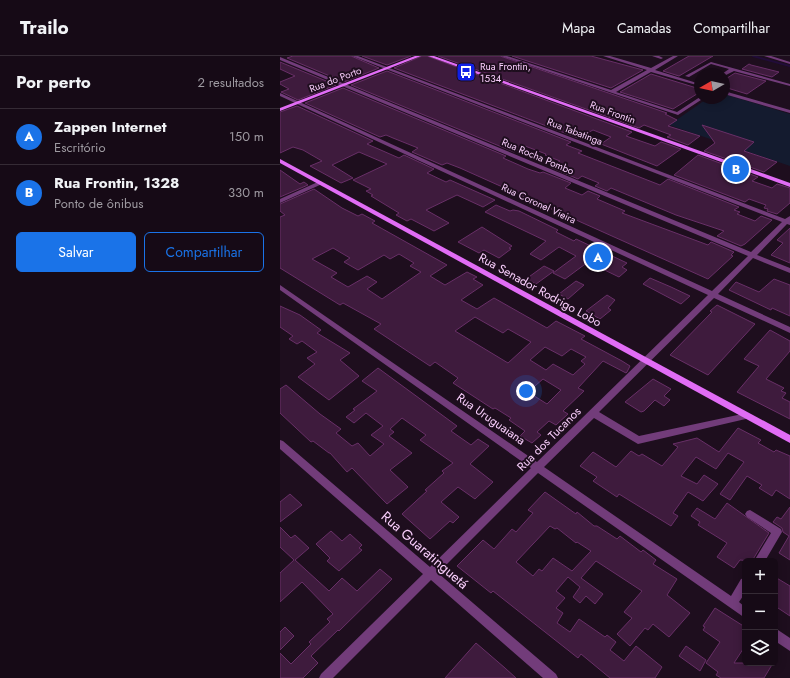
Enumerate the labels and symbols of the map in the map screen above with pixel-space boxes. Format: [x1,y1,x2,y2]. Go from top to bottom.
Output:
place label: Rua Frontin, 1534 [480,59,531,86]
bus stop icon: Rua Frontin, 1534 [455,61,477,83]
street label: Rua do Porto [307,62,364,96]
north arrow [694,68,730,104]
street label: Rua Frontin [588,97,638,128]
street label: Rua Tabatinga [545,114,605,149]
street label: Rua Rocha Pombo [499,134,577,179]
pin: B [723,154,749,184]
street label: Rua Coronel Vieira [499,180,579,227]
pin: A [585,242,611,272]
street label: Rua Senador Rodrigo Lobo [475,249,605,332]
your location [516,381,536,401]
street label: Rua Uruguaiana [453,389,529,450]
street label: Rua dos Tucanos [513,403,585,475]
street label: Rua Guaratinguetá [377,506,473,594]

